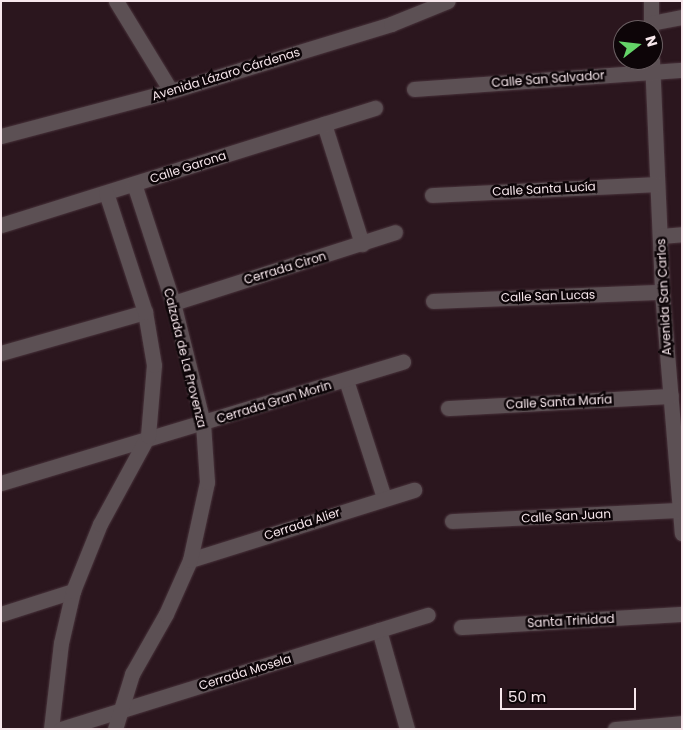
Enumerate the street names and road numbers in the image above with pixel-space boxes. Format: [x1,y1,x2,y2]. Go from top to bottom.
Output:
street label: Avenida Lázaro Cárdenas [150,45,302,103]
street label: Calle San Salvador [491,68,605,90]
street label: Calle Garona [148,148,228,186]
street label: Calle Santa Lucía [492,179,596,199]
street label: Avenida San Carlos [654,238,674,356]
street label: Cerrada Ciron [242,249,328,287]
street label: Calzada de La Provenza [161,287,209,429]
street label: Calle San Lucas [501,287,595,305]
street label: Cerrada Gran Morin [215,378,333,426]
street label: Calle Santa María [505,392,613,412]
street label: Cerrada Alier [262,505,342,543]
street label: Calle San Juan [521,506,611,526]
street label: Santa Trinidad [527,612,615,630]
street label: Cerrada Mosela [197,651,293,693]

